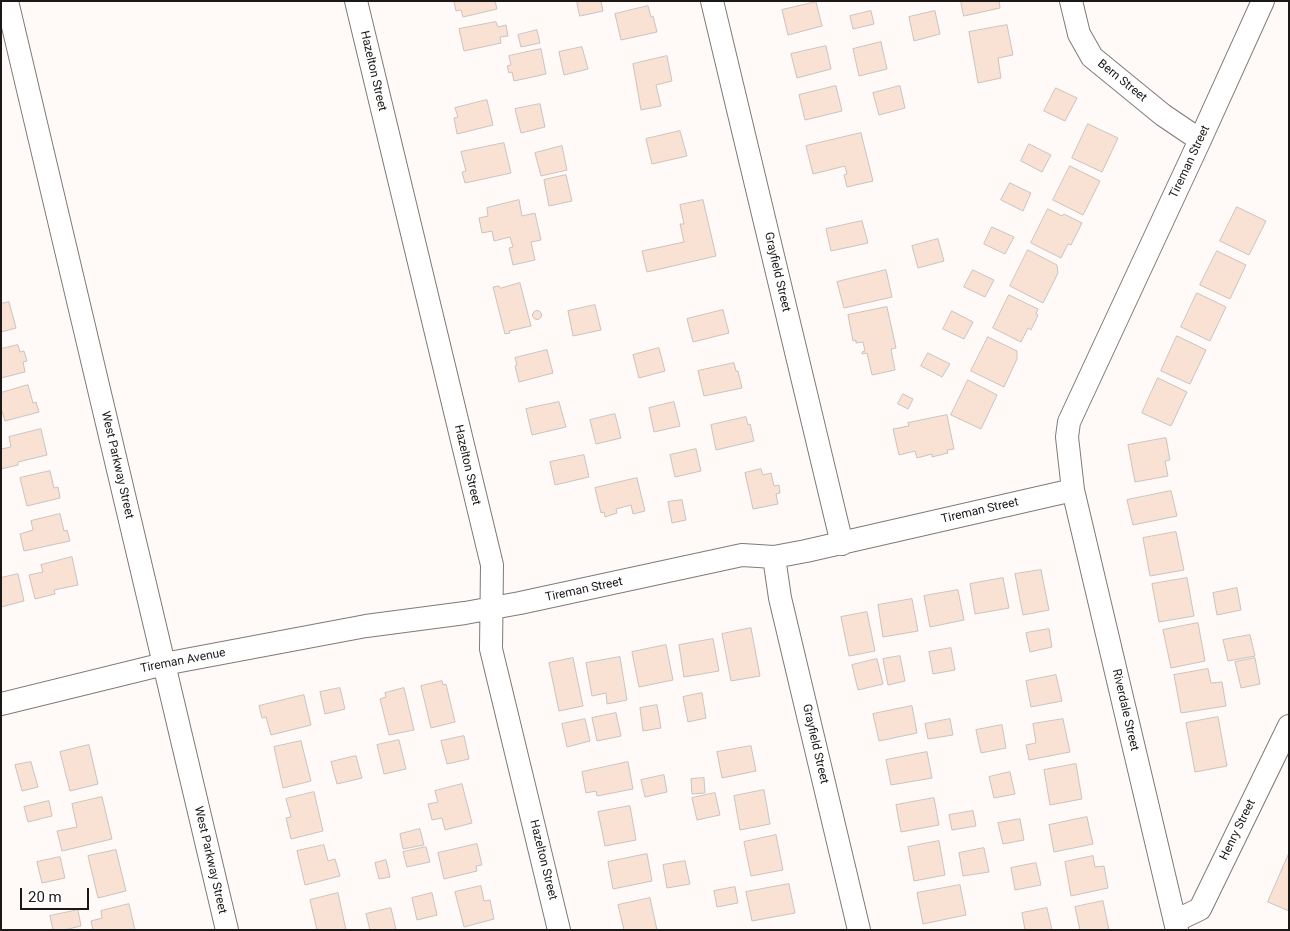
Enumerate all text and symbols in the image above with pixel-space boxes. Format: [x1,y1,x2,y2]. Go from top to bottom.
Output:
street label: Hazelton Street [357,29,389,113]
street label: Bern Street [1094,57,1150,105]
street label: Tireman Street [1167,123,1213,201]
street label: Grayfield Street [761,231,793,313]
street label: West Parkway Street [98,410,136,520]
street label: Hazelton Street [451,423,483,507]
street label: Tireman Street [940,495,1020,527]
street label: Tireman Street [544,575,624,605]
street label: Tireman Avenue [139,646,227,676]
street label: Riverdale Street [1109,668,1141,752]
street label: Grayfield Street [799,703,831,785]
street label: Henry Street [1217,797,1259,863]
street label: West Parkway Street [191,805,229,915]
street label: Hazelton Street [526,818,560,902]
scale bar [22,878,91,910]
text: 20 m [28,888,62,906]

